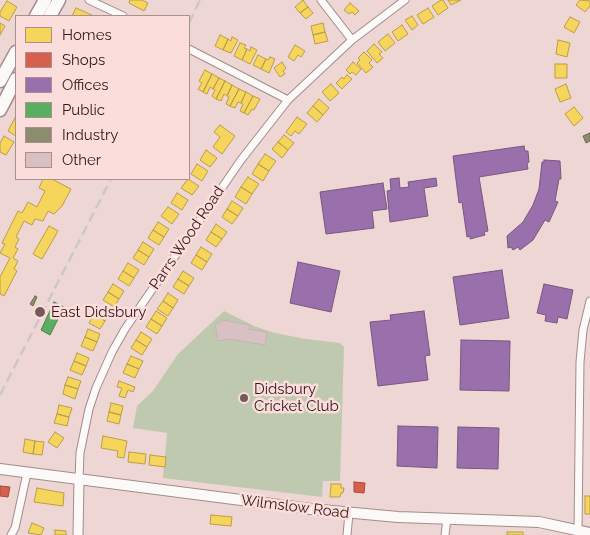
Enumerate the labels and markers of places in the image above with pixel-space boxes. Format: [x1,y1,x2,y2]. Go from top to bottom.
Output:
place label: East Didsbury [51,303,146,321]
marker: East Didsbury [33,305,47,319]
place label: Didsbury Cricket Club [254,380,339,415]
marker: Didsbury Cricket Club [238,392,250,404]

